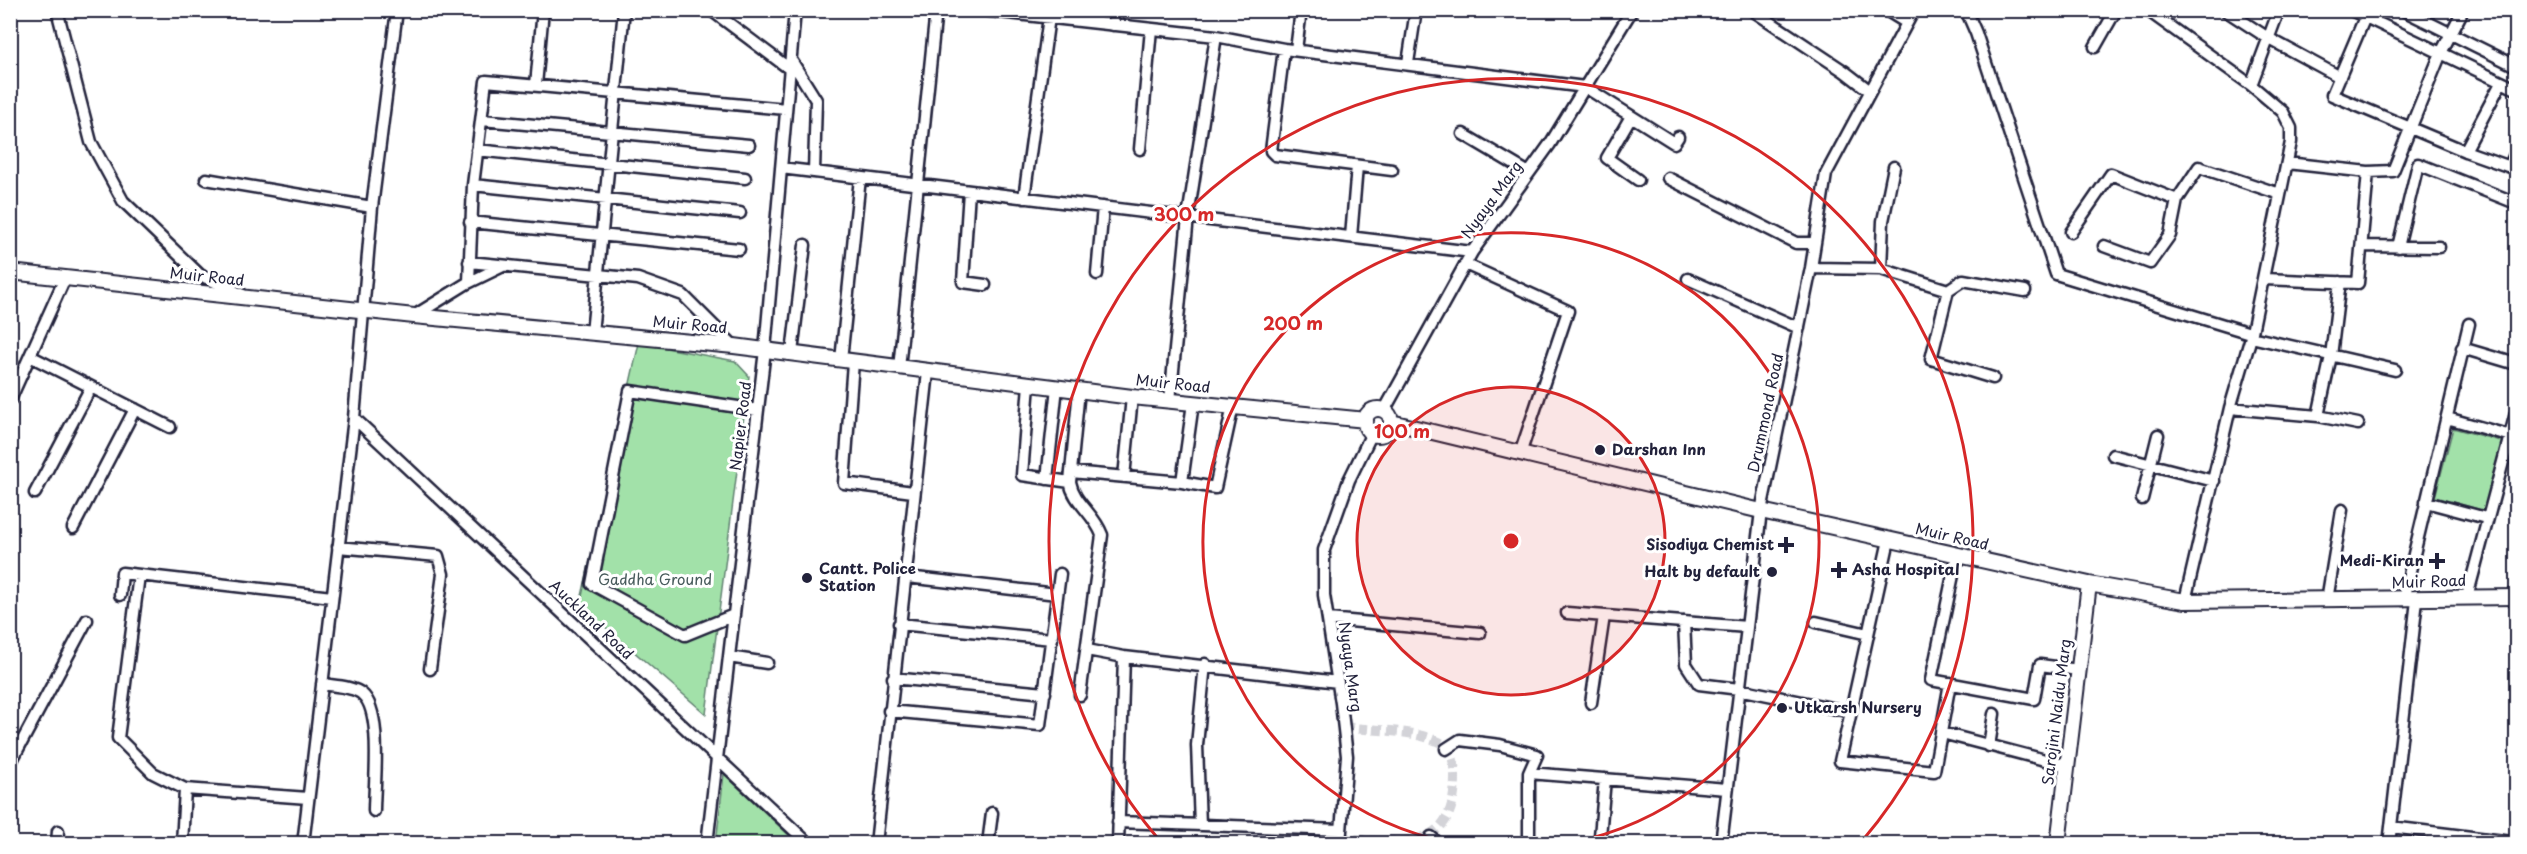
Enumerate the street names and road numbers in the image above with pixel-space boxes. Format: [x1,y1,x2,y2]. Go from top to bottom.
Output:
street label: Nyaya Marg [1455,156,1527,243]
street label: Muir Road [169,260,246,291]
street label: Muir Road [652,309,728,338]
street label: Drummond Road [1741,351,1788,474]
street label: Muir Road [1135,367,1212,398]
street label: Napier Road [723,380,756,472]
street label: Muir Road [1913,516,1991,555]
street label: Muir Road [2391,568,2467,593]
street label: Auckland Road [545,573,640,664]
street label: Nyaya Marg [1334,620,1369,713]
street label: Sarojini Naidu Marg [2035,637,2076,786]

